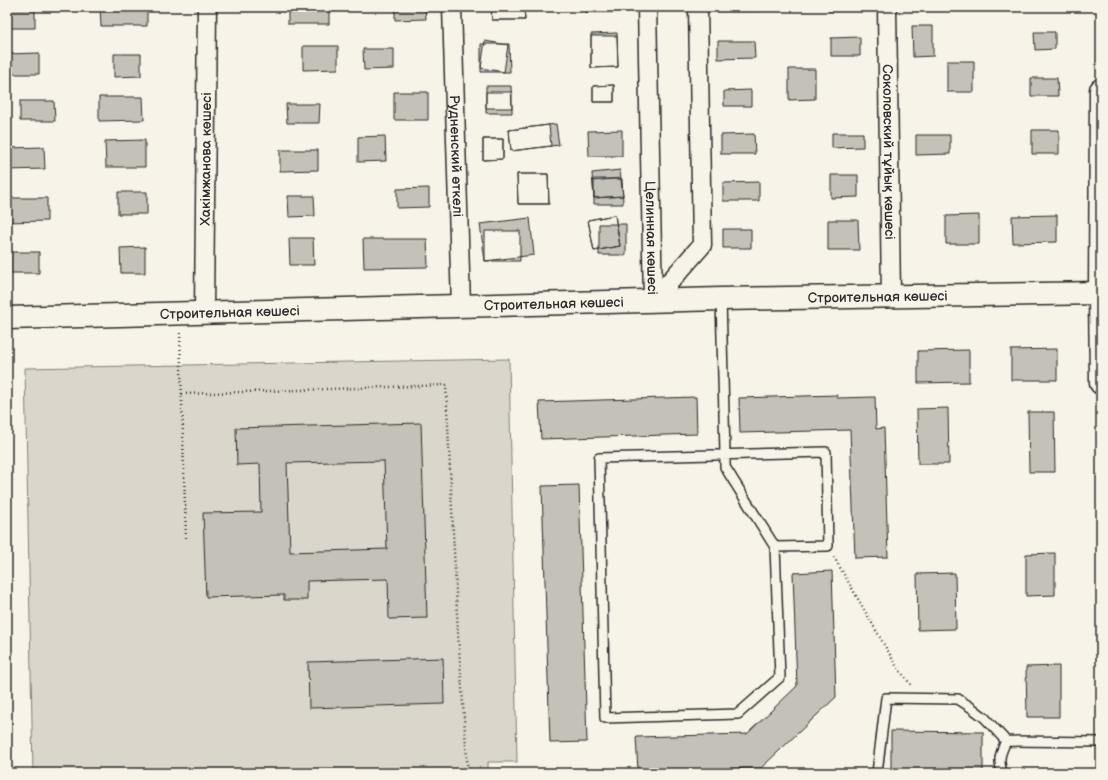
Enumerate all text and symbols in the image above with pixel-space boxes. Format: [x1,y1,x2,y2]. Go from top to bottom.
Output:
street label: Соколовский тұйық көшесі [879,64,899,240]
street label: Хакімжанова көшесі [196,92,215,226]
street label: Рудненский өткелі [446,95,467,217]
street label: Целинная көшесі [642,181,661,295]
street label: Строительная көшесі [808,287,948,306]
street label: Строительная көшесі [484,293,624,314]
street label: Строительная көшесі [160,302,300,322]

